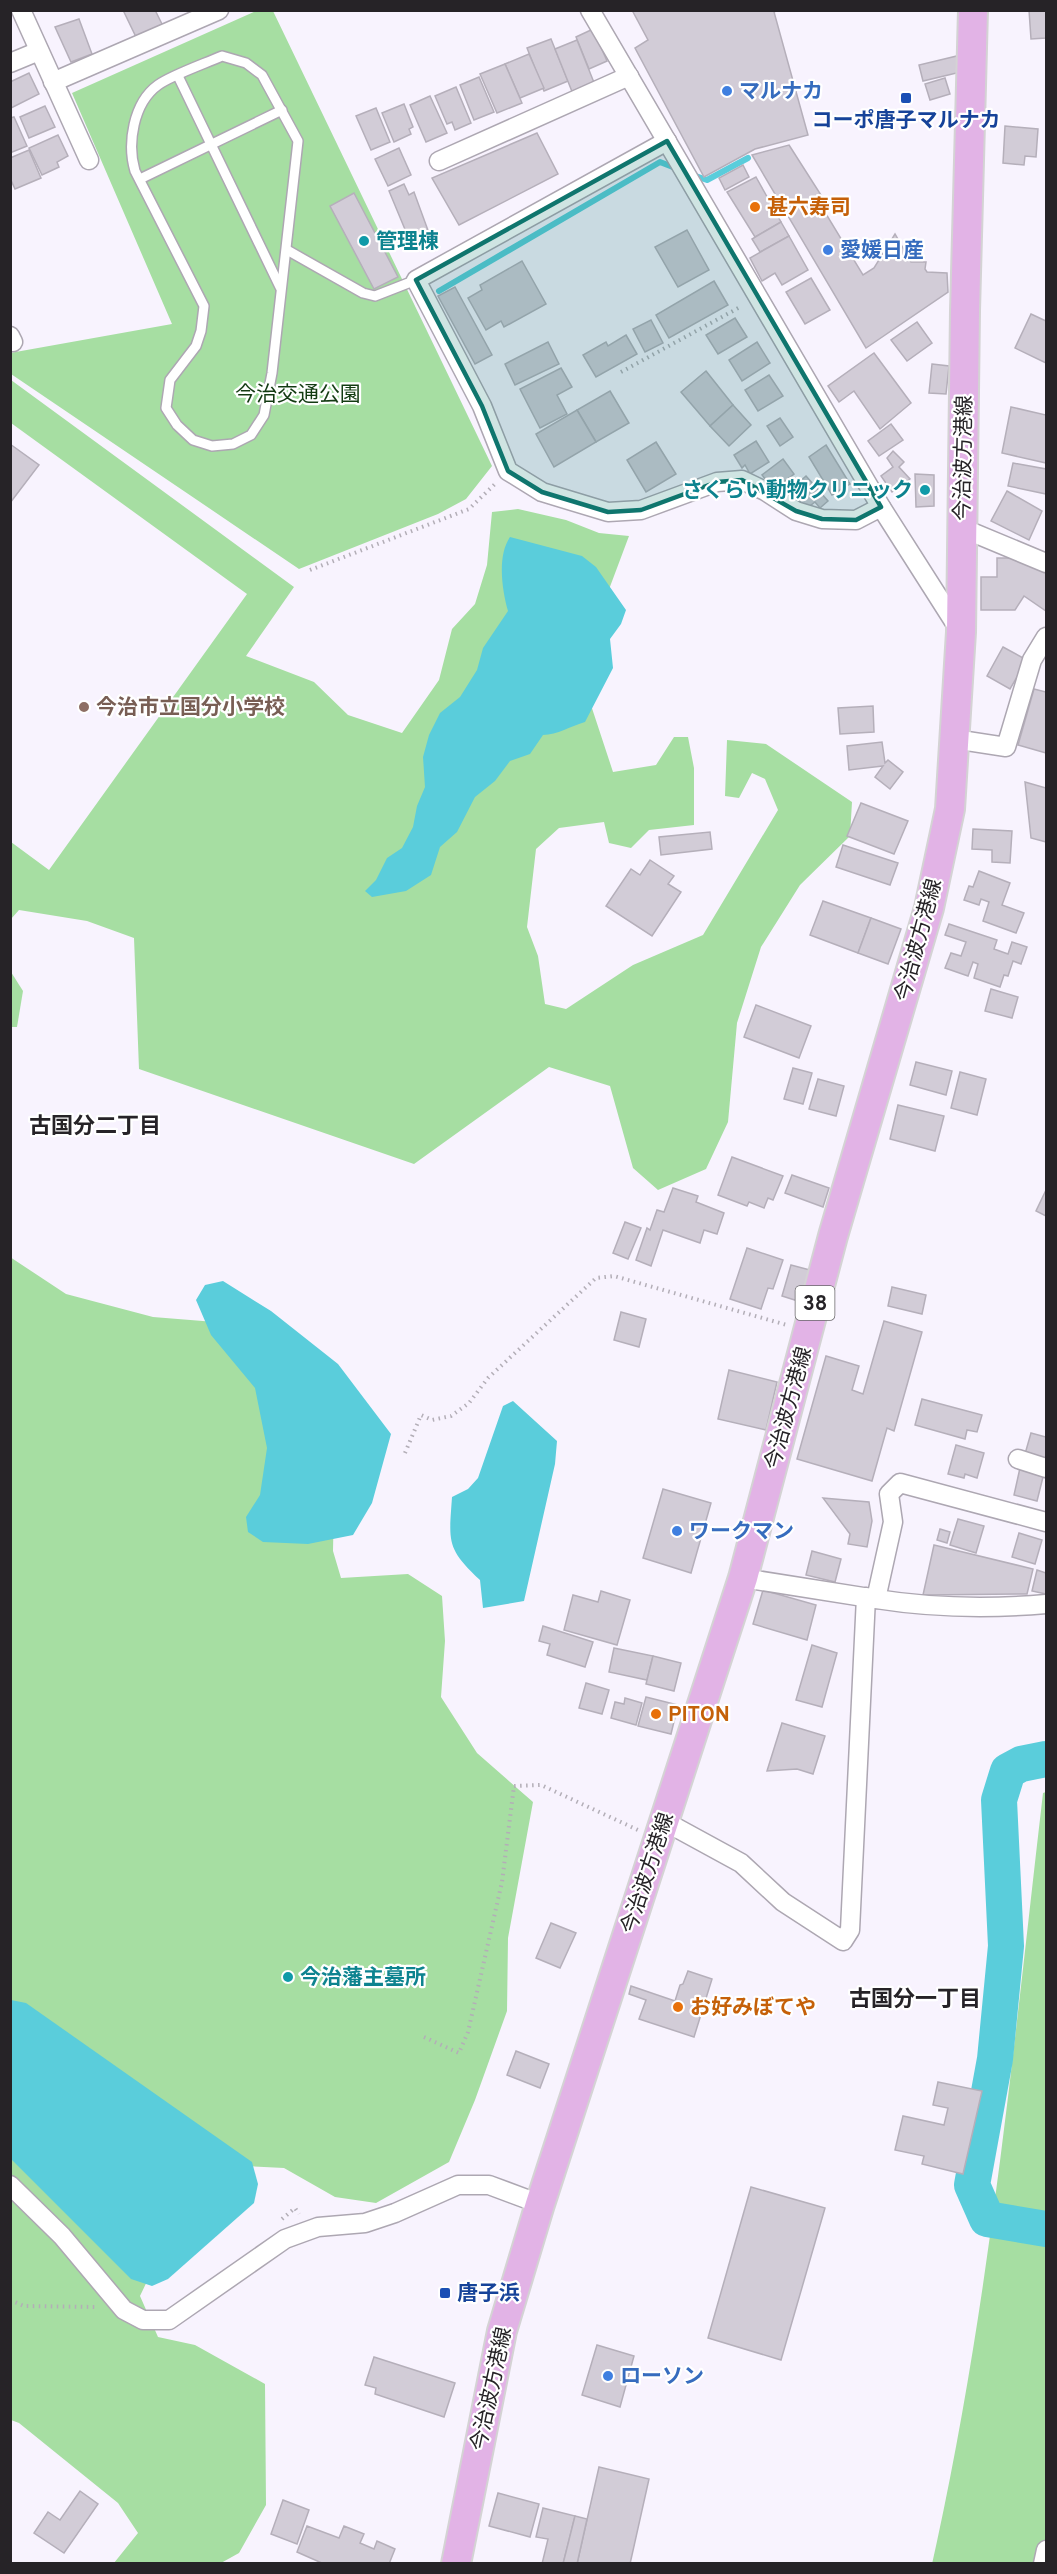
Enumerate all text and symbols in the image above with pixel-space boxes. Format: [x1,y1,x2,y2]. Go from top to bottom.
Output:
place label: マルナカ [739,79,823,106]
marker: マルナカ [720,84,734,98]
marker: コーポ唐子マルナカ [899,91,913,105]
place label: コーポ唐子マルナカ [812,108,1001,135]
place label: 甚六寿司 [767,195,851,222]
marker: 甚六寿司 [748,200,762,214]
place label: 管理棟 [376,229,439,256]
marker: 管理棟 [357,234,371,248]
place label: 愛媛日産 [840,238,924,265]
marker: 愛媛日産 [821,243,835,257]
park label: 今治交通公園 [235,382,361,409]
street label: 今治波方港線 [950,395,979,521]
place label: さくらい動物クリニック [682,478,913,505]
marker: さくらい動物クリニック [918,483,932,497]
place label: 今治市立国分小学校 [96,695,285,722]
marker: 今治市立国分小学校 [77,700,91,714]
street label: 今治波方港線 [890,876,949,1005]
district label: 古国分二丁目 [29,1114,161,1141]
road number: 38 [796,1286,834,1320]
street label: 今治波方港線 [760,1344,819,1473]
place label: ワークマン [689,1519,794,1546]
marker: ワークマン [670,1524,684,1538]
place label: PITON [668,1702,730,1729]
marker: PITON [649,1707,663,1721]
street label: 今治波方港線 [616,1809,681,1938]
place label: 今治藩主墓所 [300,1965,426,1992]
marker: 今治藩主墓所 [281,1970,295,1984]
district label: 古国分一丁目 [849,1987,981,2014]
place label: お好みぼてや [690,1995,816,2022]
marker: お好みぼてや [671,2000,685,2014]
place label: 唐子浜 [457,2281,520,2308]
marker: 唐子浜 [438,2286,452,2300]
street label: 今治波方港線 [466,2325,519,2454]
place label: ローソン [620,2364,704,2391]
marker: ローソン [601,2369,615,2383]

